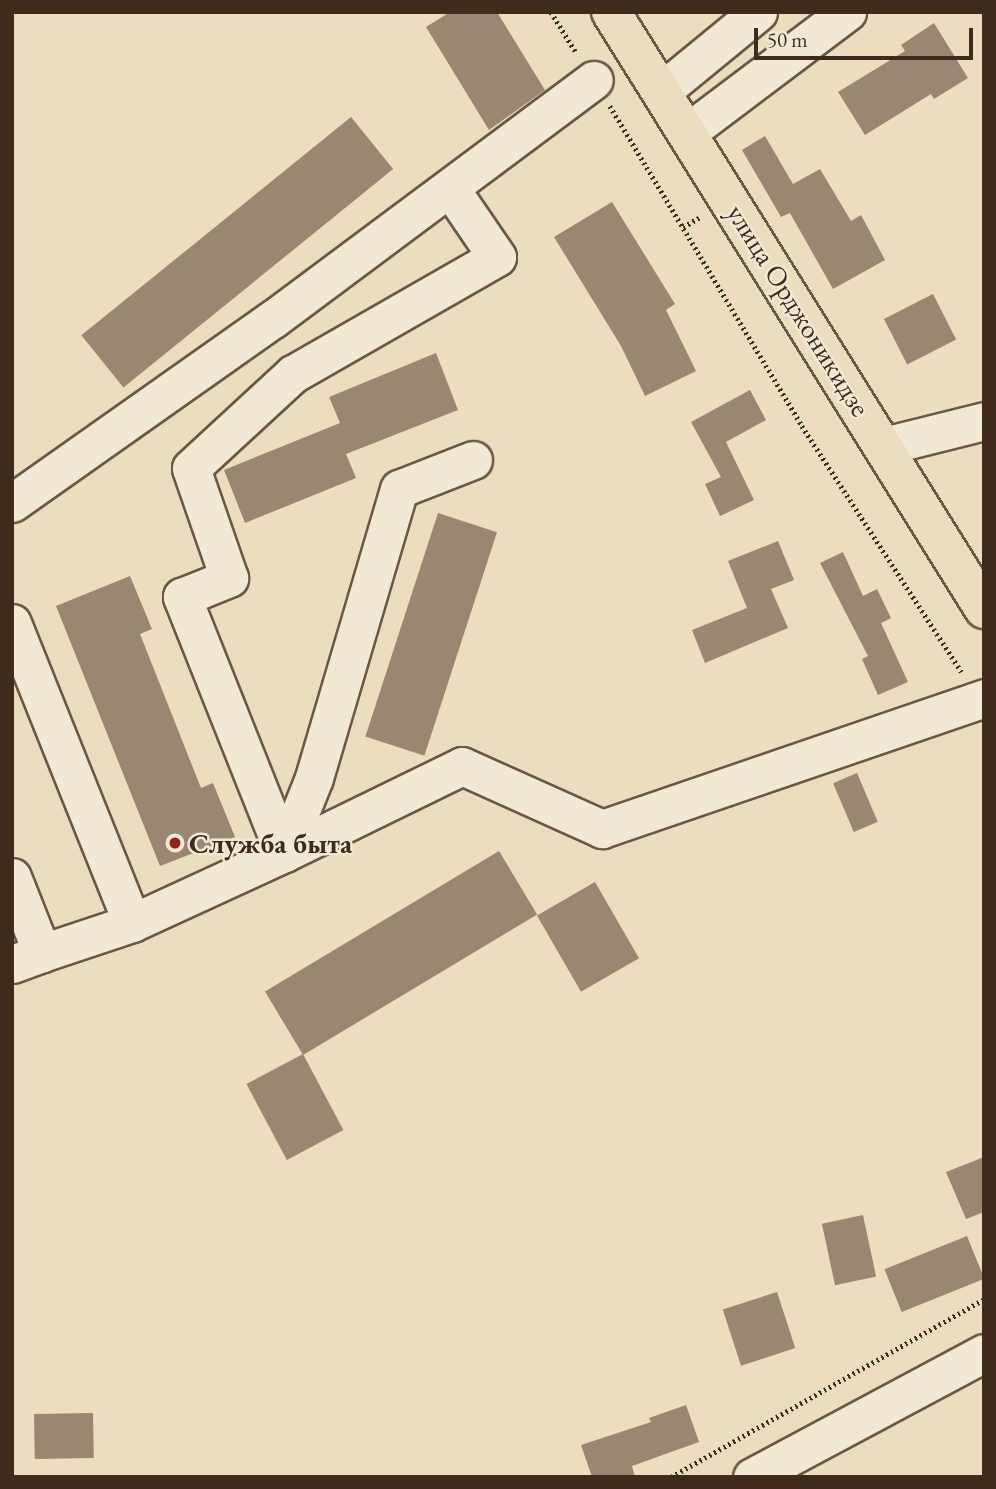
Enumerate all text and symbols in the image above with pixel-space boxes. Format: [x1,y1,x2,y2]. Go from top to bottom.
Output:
scale bar [758,14,977,58]
text: 50 m [767,26,808,53]
street label: улица Орджоникидзе [720,198,878,422]
place label: Служба быта [189,826,352,860]
marker: Служба быта [167,835,183,851]

